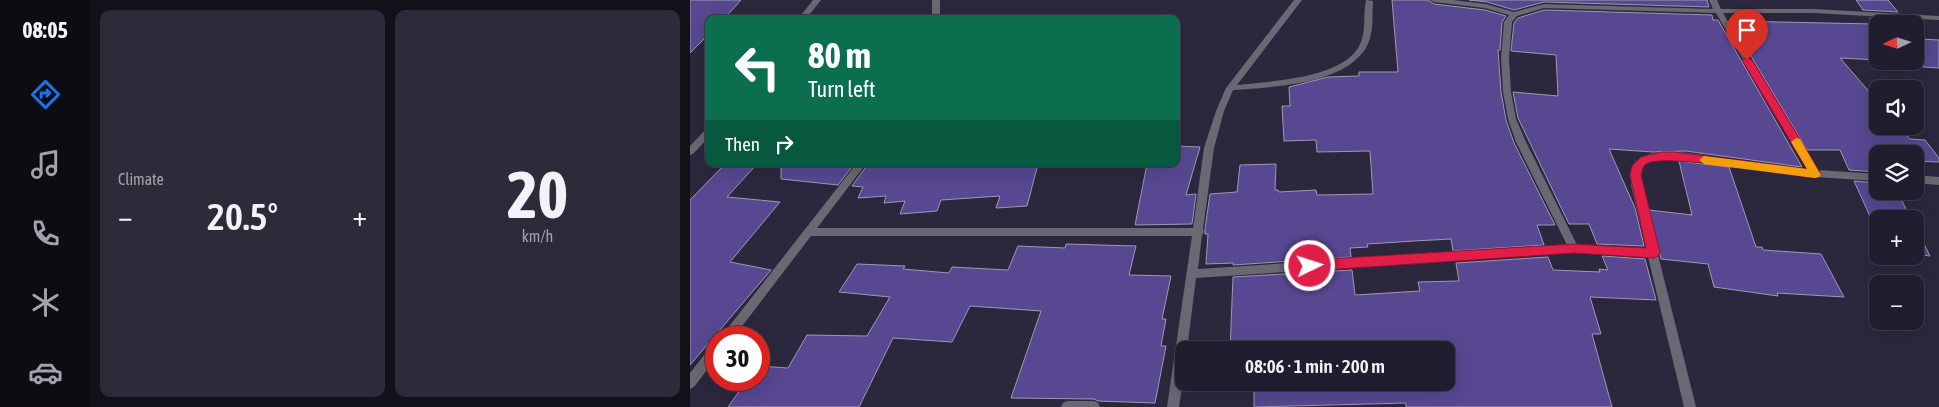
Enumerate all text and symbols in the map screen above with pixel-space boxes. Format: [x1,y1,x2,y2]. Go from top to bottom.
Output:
pin [1726,9,1768,60]
north arrow [1869,15,1924,70]
map controls [1869,15,1924,330]
icon: arrive [1733,16,1761,44]
text: 08:05 [22,17,68,43]
icon: left [725,35,790,100]
text: 80 m [808,35,871,75]
text: Turn left [808,76,875,102]
icon: directions [28,77,63,112]
button: sound [1869,80,1924,135]
icon: right [770,130,798,158]
text: Then [725,133,760,155]
button: layers [1869,145,1924,200]
icon: music [28,147,63,182]
text: 20 [507,157,568,232]
text: Climate [118,170,164,188]
text: 20.5° [207,195,278,238]
text: − [118,200,133,232]
text: + [352,200,367,232]
button: + [1869,210,1924,265]
icon: phone [28,216,63,251]
text: km/h [522,227,553,245]
position arrow [1283,239,1335,291]
button: − [1869,275,1924,330]
icon: climate [28,285,63,320]
speed limit sign: 30 [705,326,770,391]
icon: car [28,355,63,390]
text: 08:06 · 1 min · 200 m [1245,355,1385,377]

